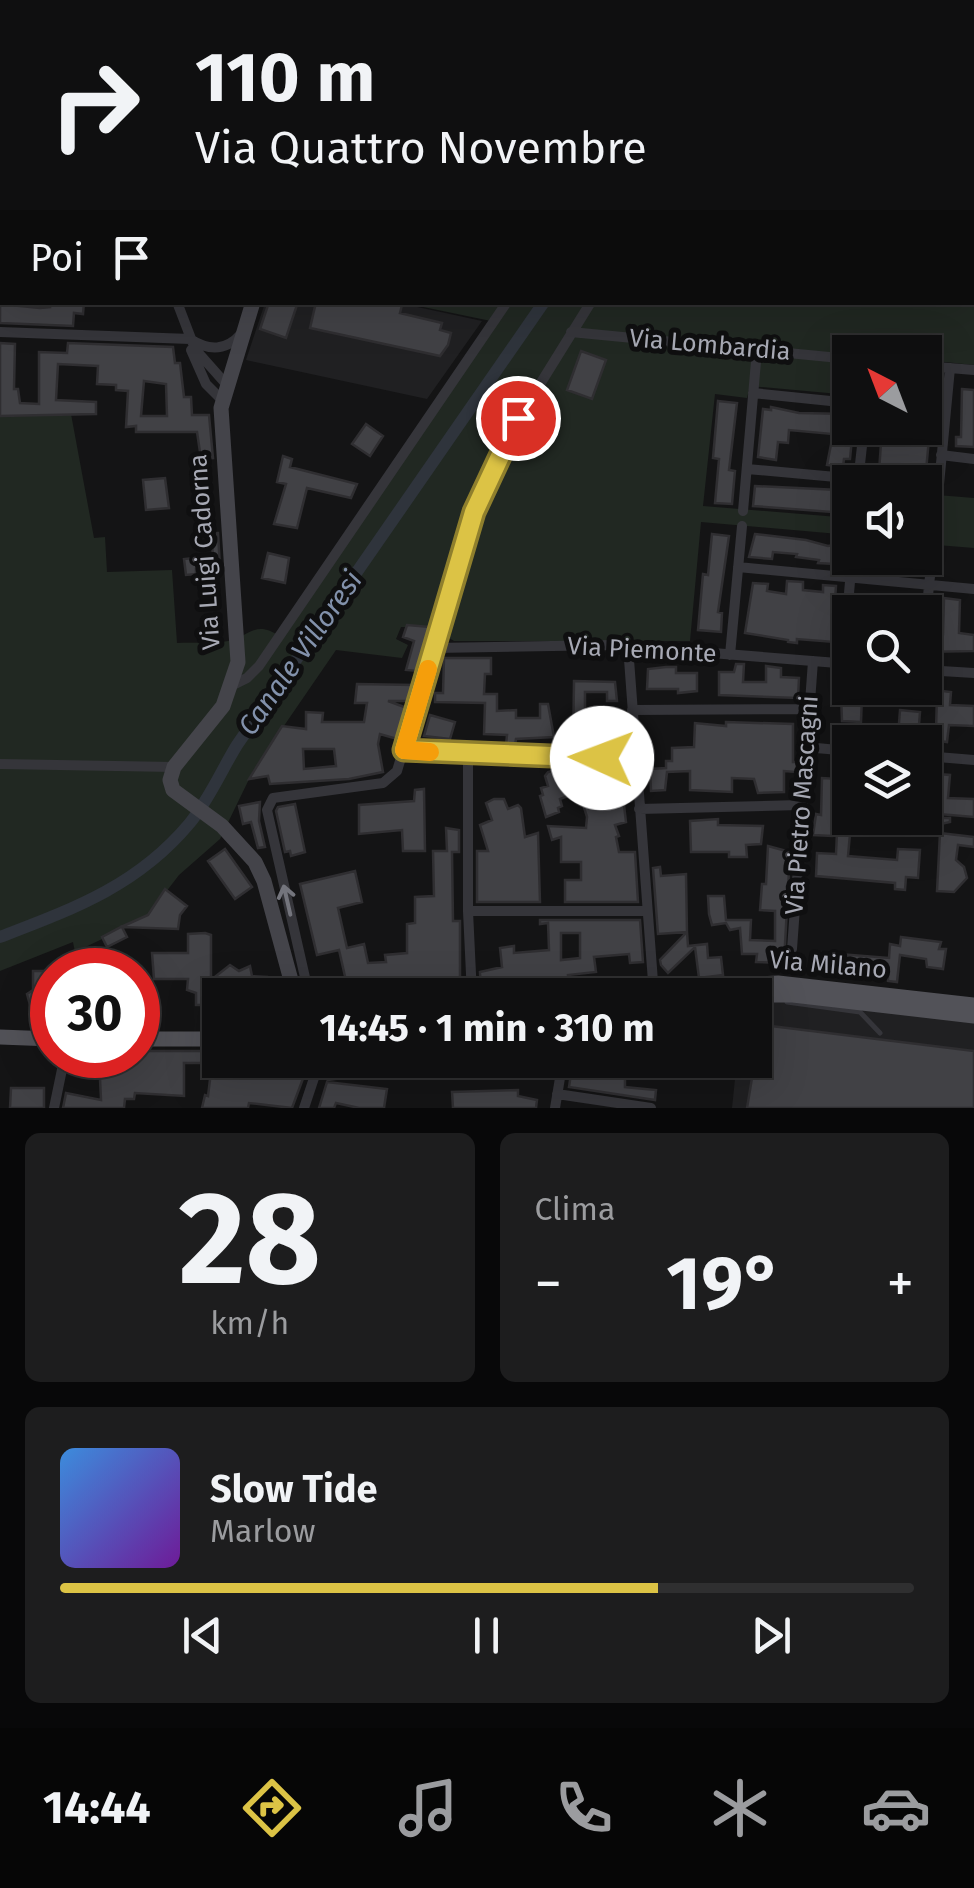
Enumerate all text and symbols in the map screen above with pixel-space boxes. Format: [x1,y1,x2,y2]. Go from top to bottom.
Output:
text: 110 m [195,36,375,120]
icon: right [30,40,160,170]
text: Via Quattro Novembre [195,121,647,175]
icon: arrive [104,230,159,285]
text: Poi [30,235,84,281]
street label: Via Lombardia [628,323,792,367]
north arrow [832,335,942,445]
map controls [832,335,942,835]
pin [476,376,561,461]
icon: arrive [491,391,546,446]
street label: Via Luigi Cadorna [183,453,227,651]
button: sound [832,465,942,575]
water label: Canale Villoresi [231,564,369,742]
button: search [832,595,942,705]
street label: Via Piemonte [567,631,717,669]
street label: Via Pietro Mascagni [779,694,825,916]
position arrow [550,706,654,810]
button: layers [832,725,942,835]
one-way arrow [277,885,295,917]
street label: Via Milano [768,945,888,985]
speed limit sign: 30 [30,948,160,1078]
text: 14:45 · 1 min · 310 m [319,1005,655,1051]
text: 28 [178,1161,321,1317]
text: Clima [535,1190,615,1228]
text: 19° [666,1239,782,1329]
text: − [535,1251,562,1317]
text: + [887,1251,914,1317]
text: km/h [210,1304,289,1342]
text: Slow Tide [210,1466,378,1512]
text: Marlow [210,1512,316,1550]
icon: previous [175,1608,230,1663]
icon: pause [459,1608,514,1663]
icon: next [744,1608,799,1663]
icon: directions [237,1773,307,1843]
icon: music [393,1773,463,1843]
icon: phone [549,1773,619,1843]
icon: climate [705,1773,775,1843]
icon: car [861,1773,931,1843]
text: 14:44 [43,1781,151,1835]

